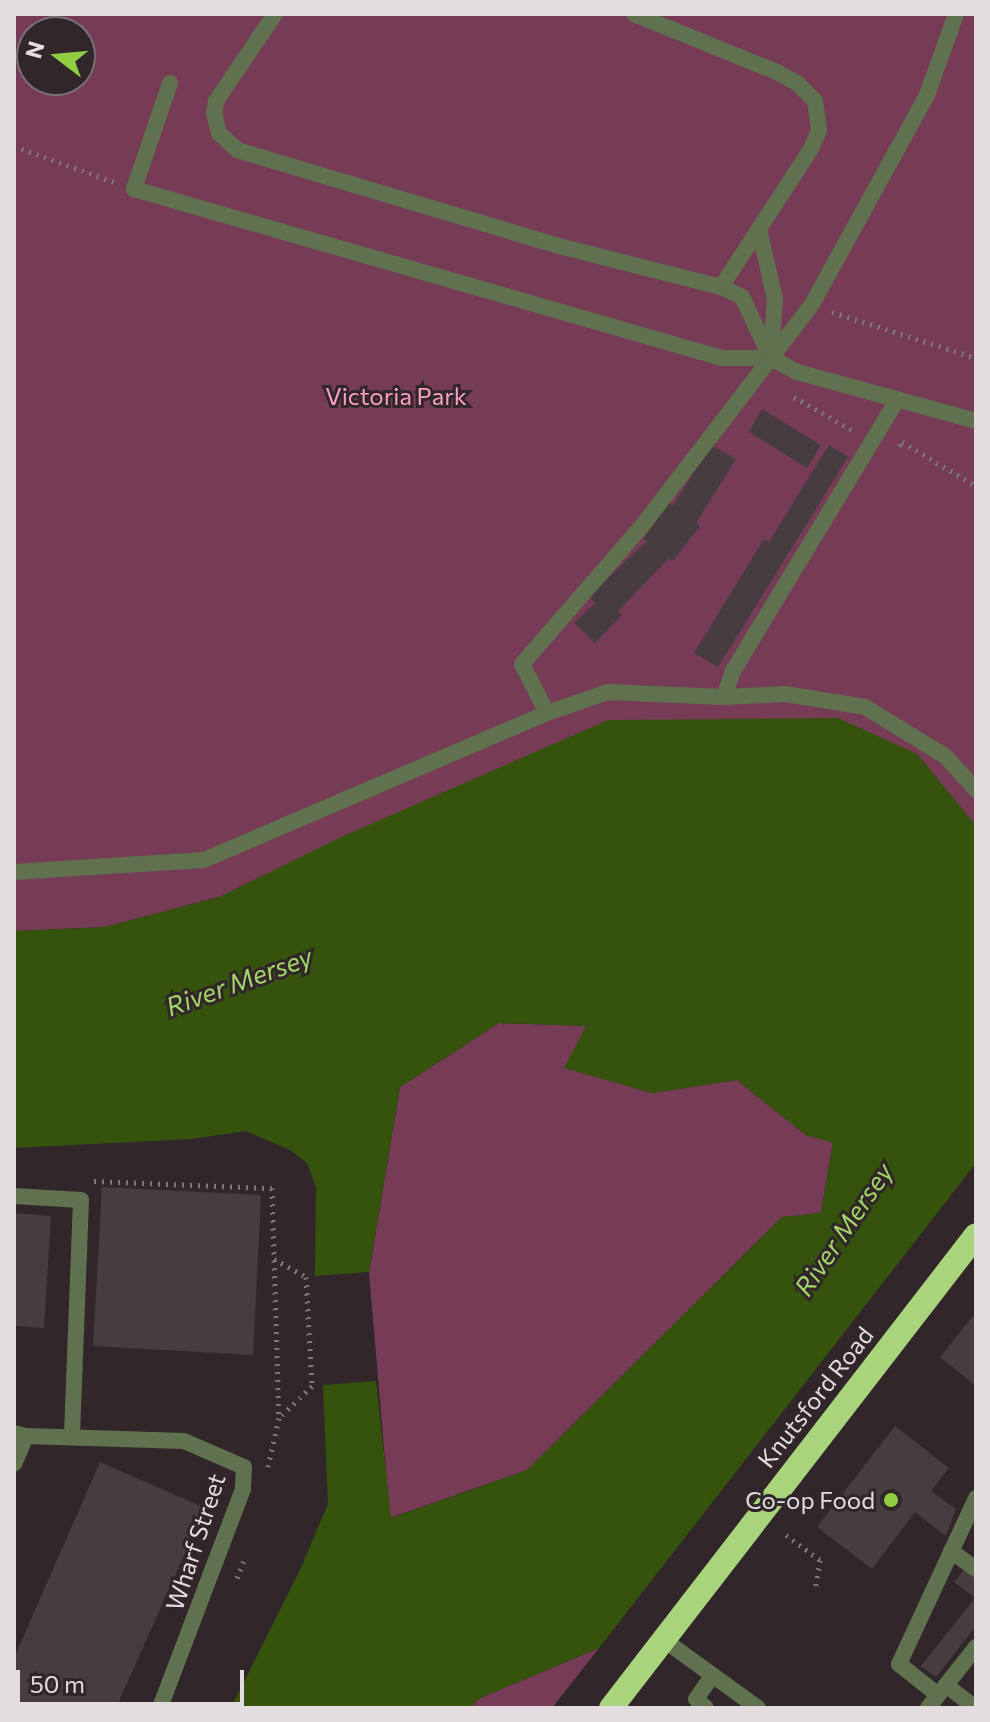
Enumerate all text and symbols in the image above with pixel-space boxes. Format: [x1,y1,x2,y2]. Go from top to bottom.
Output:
north arrow [16,16,96,96]
text: N [19,38,50,61]
park label: Victoria Park [325,382,467,410]
water label: River Mersey [162,940,316,1022]
water label: River Mersey [787,1157,899,1301]
street label: Knutsford Road [751,1321,879,1473]
street label: Wharf Street [159,1470,231,1614]
place label: Co-op Food [745,1486,875,1514]
marker: Co-op Food [882,1491,900,1509]
scale bar [20,1654,248,1704]
text: 50 m [30,1669,85,1698]

